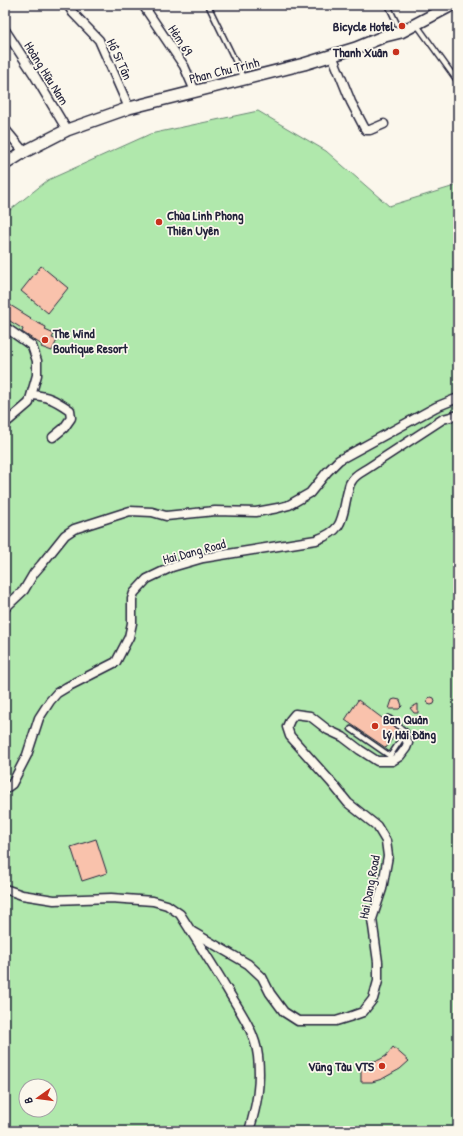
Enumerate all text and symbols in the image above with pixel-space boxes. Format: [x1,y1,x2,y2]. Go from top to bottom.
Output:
place label: Bicycle Hotel [333,17,395,36]
street label: Hẻm 69 [164,21,198,59]
marker: Bicycle Hotel [397,21,407,31]
street label: Hồ Sĩ Tân [103,36,137,83]
street label: Hoàng Hữu Nam [20,38,74,108]
place label: Thanh Xuân [332,43,388,61]
marker: Thanh Xuân [391,47,401,57]
street label: Phan Chu Trinh [187,52,262,87]
place label: Chùa Linh Phong Thiên Uyên [166,206,244,240]
marker: Chùa Linh Phong Thiên Uyên [154,217,164,227]
place label: The Wind Boutique Resort [52,324,128,358]
marker: The Wind Boutique Resort [40,335,50,345]
street label: Hai Dang Road [161,534,227,568]
place label: Ban Quản lý Hải Đăng [383,710,436,744]
marker: Ban Quản lý Hải Đăng [370,721,380,731]
street label: Hai Dang Road [354,854,384,920]
place label: Vũng Tàu VTS [308,1057,374,1076]
marker: Vũng Tàu VTS [377,1061,387,1071]
north arrow [18,1078,58,1118]
text: B [21,1096,36,1105]

